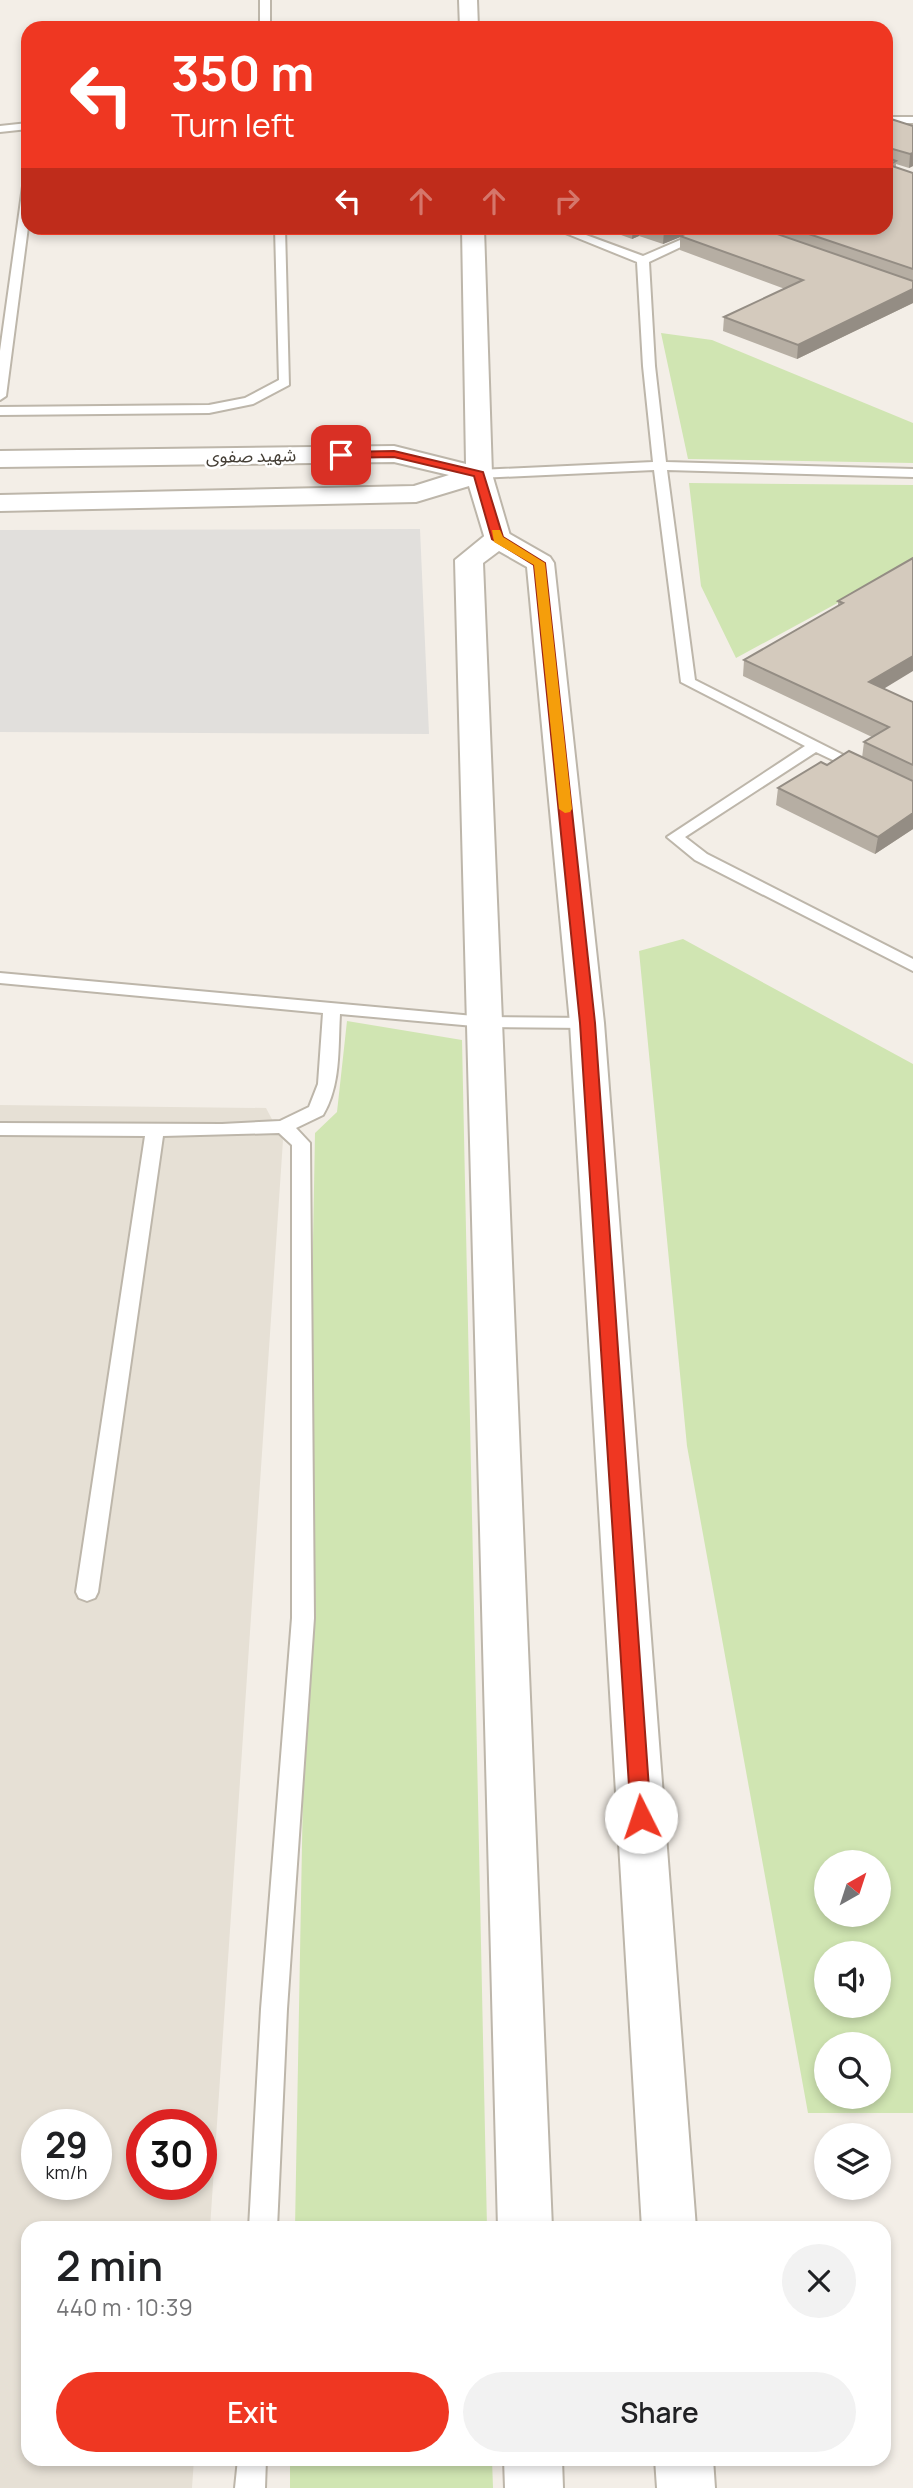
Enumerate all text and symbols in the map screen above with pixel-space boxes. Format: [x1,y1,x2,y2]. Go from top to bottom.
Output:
text: 350 m [171,39,314,106]
icon: left [56,49,147,140]
text: Turn left [171,103,295,147]
icon: left [329,182,367,220]
icon: ahead [402,182,440,220]
icon: ahead [475,182,513,220]
icon: right [548,182,586,220]
pin [311,425,371,485]
icon: arrive [322,436,360,474]
street label: شهید صفوی [206,442,296,468]
position arrow [604,1780,678,1854]
north arrow [814,1850,891,1927]
map controls [814,1850,891,2200]
button: sound [814,1941,891,2018]
button: search [814,2032,891,2109]
speed limit sign: 30 [126,2109,217,2200]
text: 29 [45,2121,88,2169]
button: layers [814,2123,891,2200]
text: km/h [46,2160,87,2184]
text: 2 min [56,2236,163,2294]
button: close [782,2244,856,2318]
text: 440 m · 10:39 [56,2291,193,2323]
button: Exit [56,2372,449,2452]
button: Share [463,2372,856,2452]

